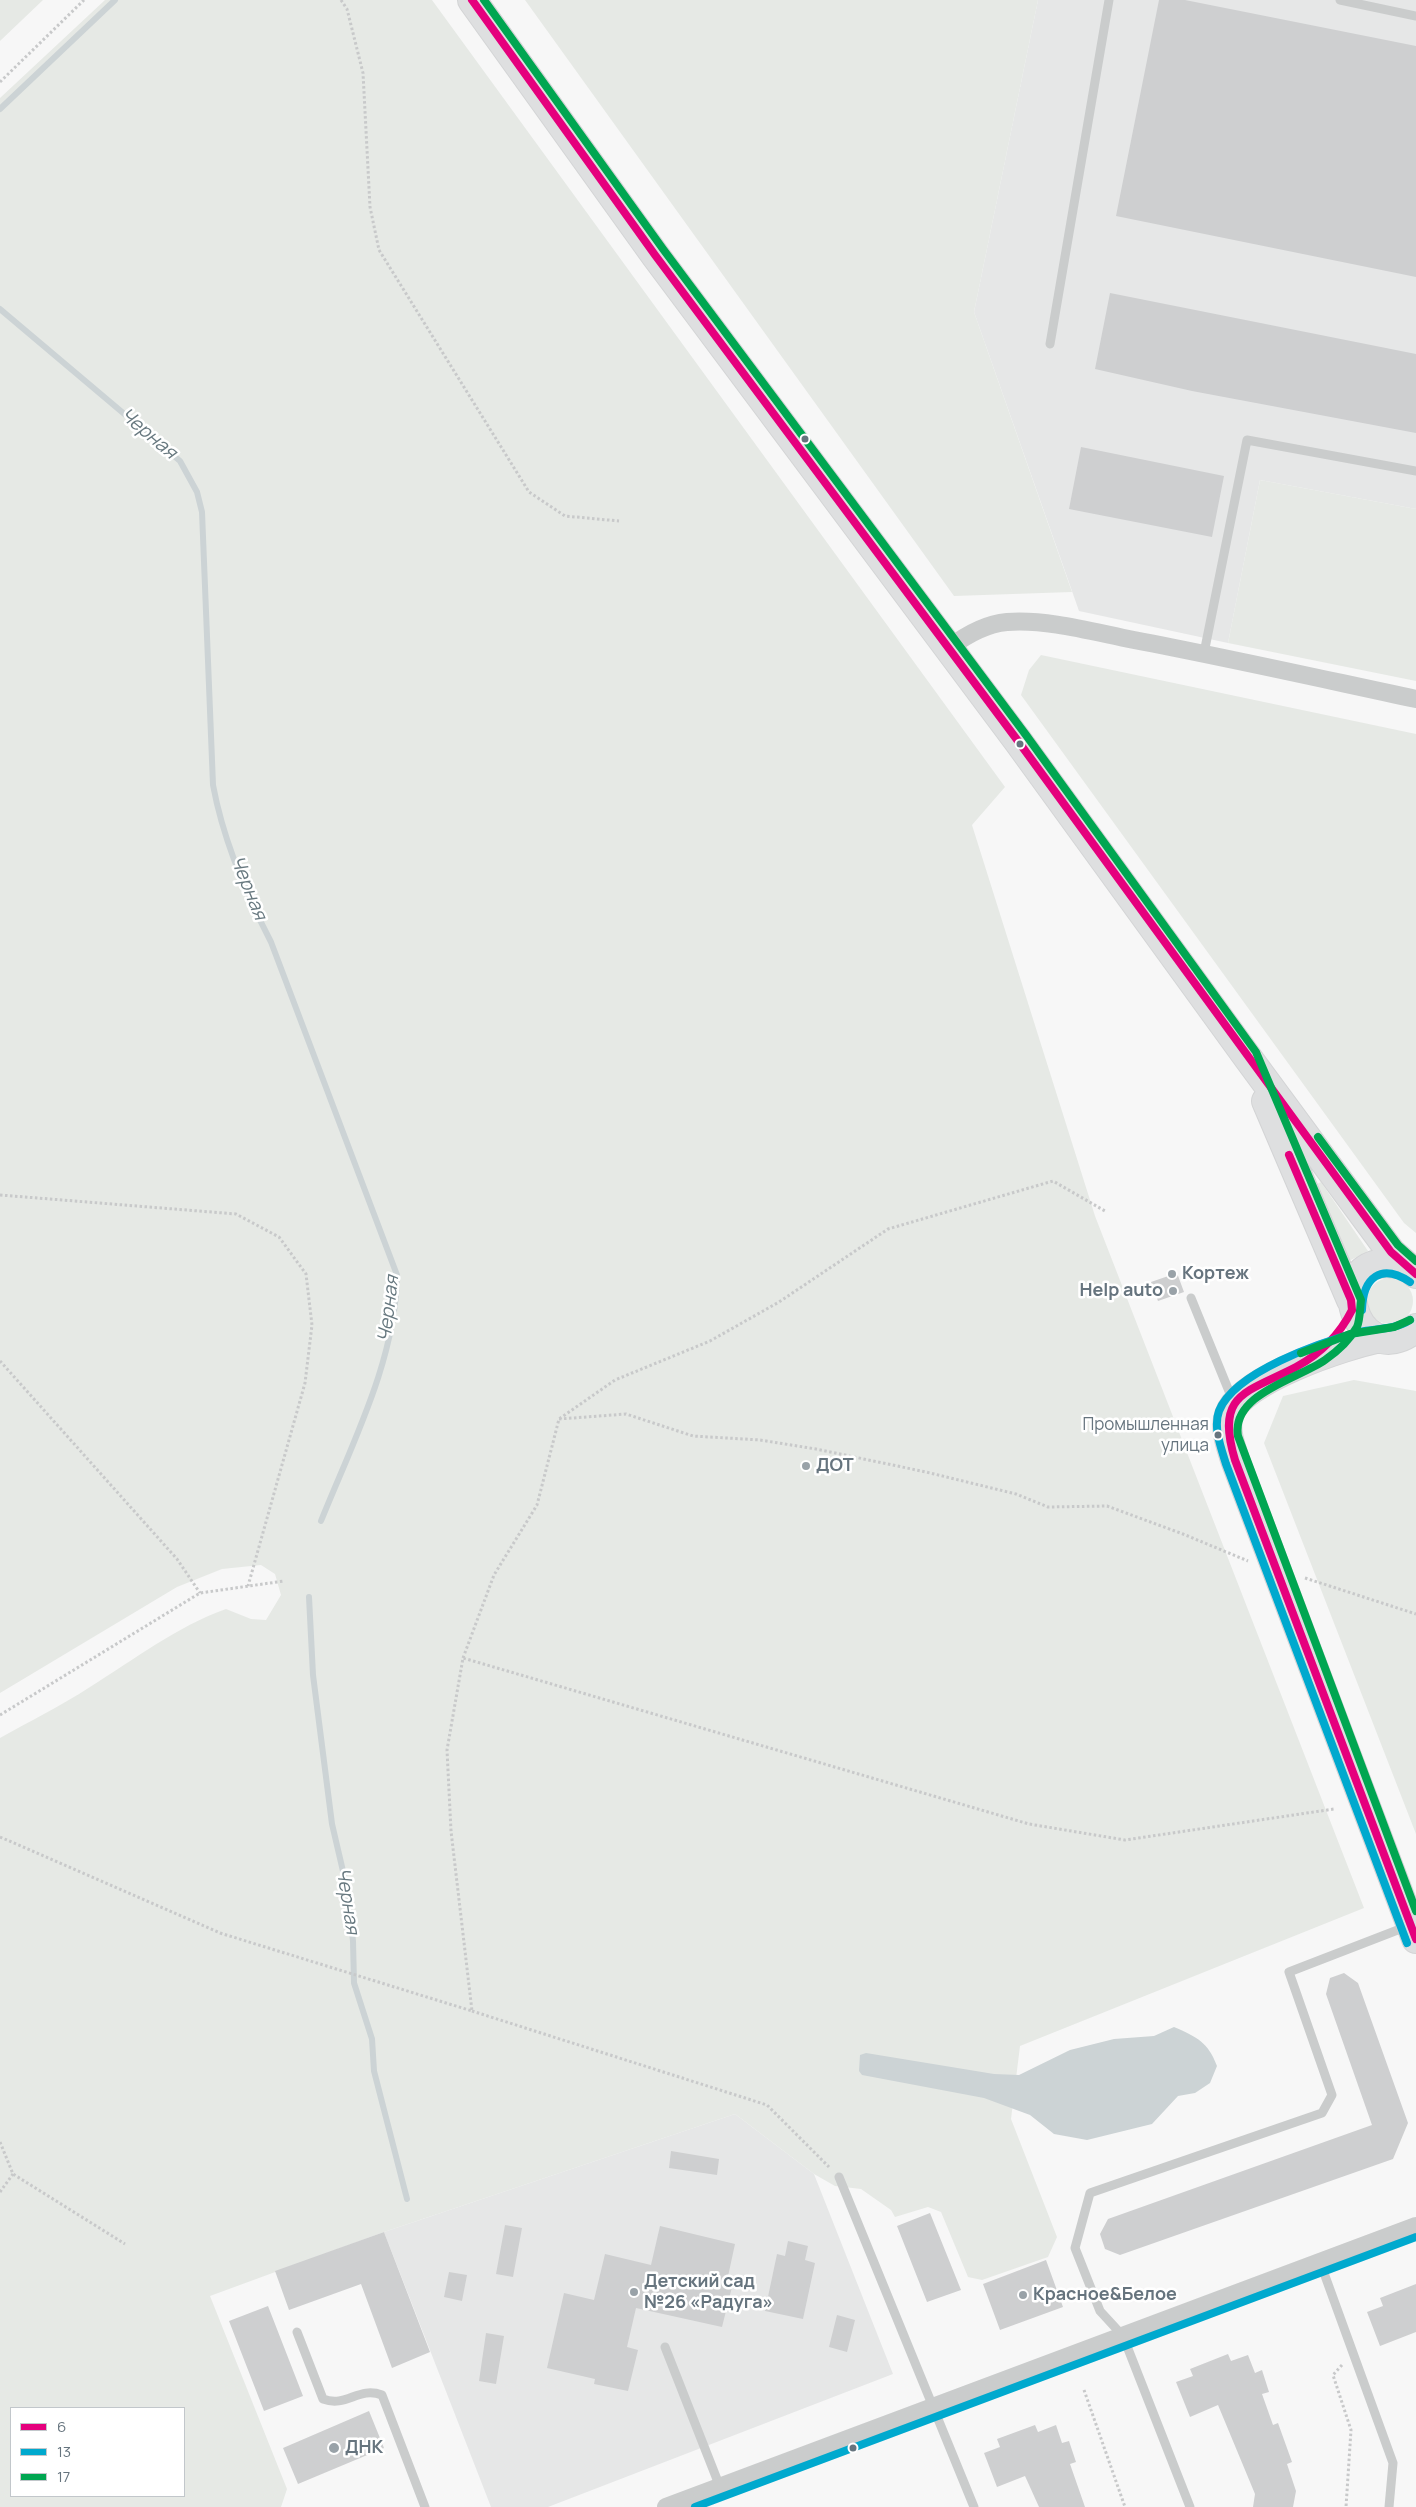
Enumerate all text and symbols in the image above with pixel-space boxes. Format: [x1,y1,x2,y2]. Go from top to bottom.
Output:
water label: Черная [115,404,181,464]
unlabelled marker [800,434,810,444]
unlabelled marker [1015,739,1025,749]
water label: Черная [225,853,271,923]
place label: Кортеж [1182,1263,1249,1285]
marker: Кортеж [1166,1268,1178,1280]
water label: Черная [374,1274,404,1344]
place label: Help auto [1079,1280,1163,1302]
marker: Help auto [1167,1285,1179,1297]
place label: Промышленная улица [1082,1415,1209,1455]
marker: Промышленная улица [1213,1430,1223,1440]
place label: ДОТ [816,1455,854,1477]
marker: ДОТ [800,1460,812,1472]
water label: Черная [331,1866,363,1936]
place label: Детский сад №26 «Радуга» [644,2271,773,2314]
place label: Красное&Белое [1033,2284,1177,2306]
marker: Детский сад №26 «Радуга» [628,2286,640,2298]
marker: Красное&Белое [1017,2289,1029,2301]
legend [10,2407,185,2497]
text: 6 [57,2416,66,2437]
place label: ДНК [345,2437,383,2459]
text: 13 [57,2441,71,2462]
marker: ДНК [327,2441,341,2455]
unlabelled marker [848,2443,858,2453]
text: 17 [57,2466,70,2487]

